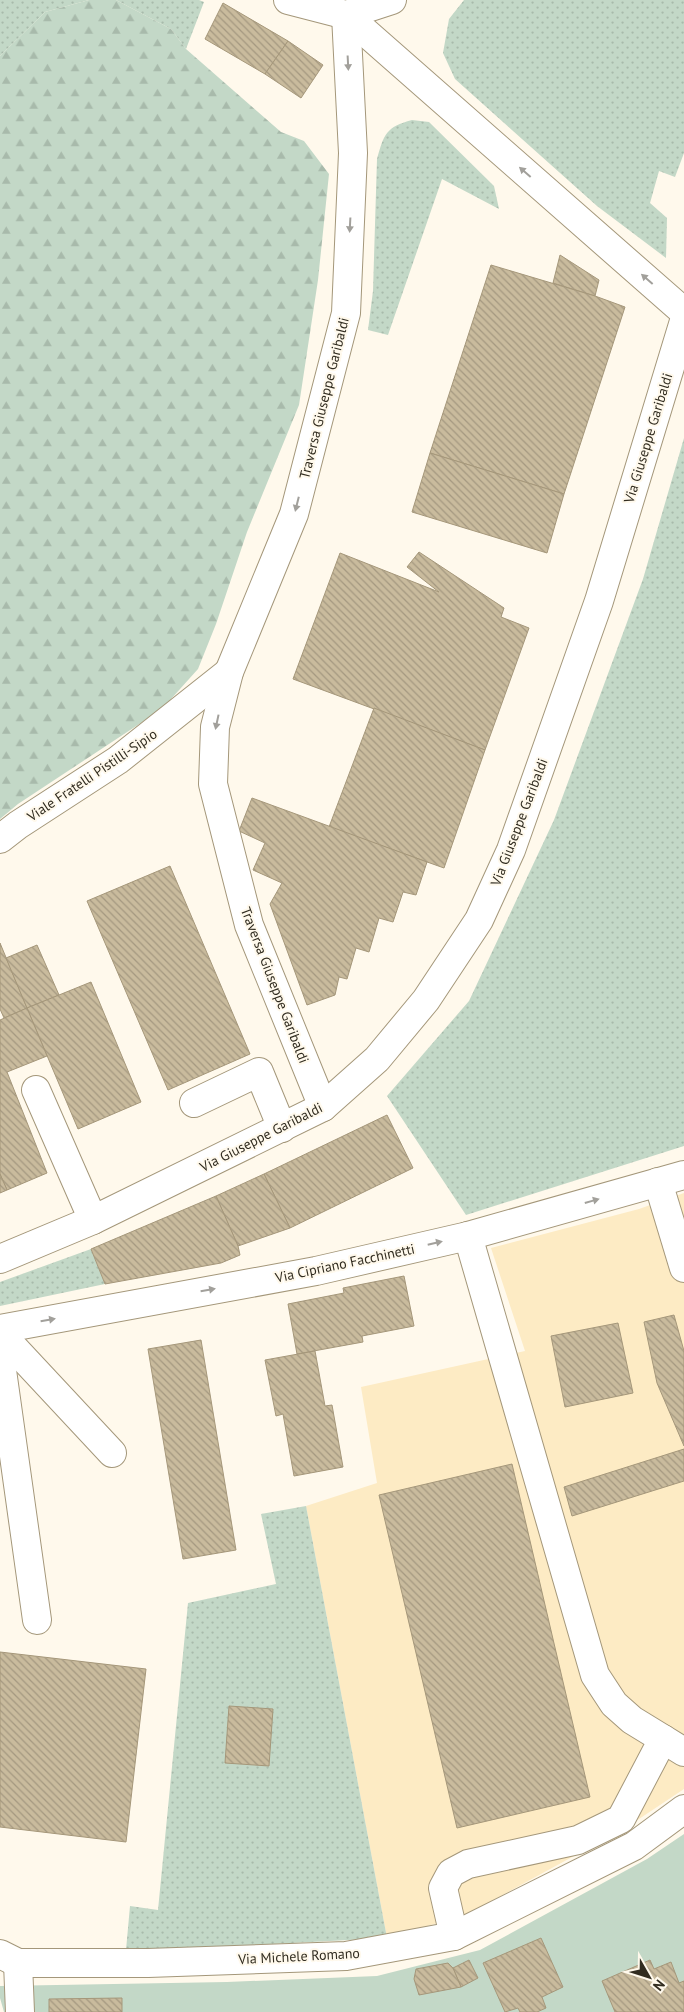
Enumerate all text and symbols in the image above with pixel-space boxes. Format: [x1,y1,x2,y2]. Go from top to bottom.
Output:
one-way arrow [345,55,353,71]
one-way arrow [520,166,532,178]
one-way arrow [346,218,354,234]
one-way arrow [641,274,654,285]
street label: Traversa Giuseppe Garibaldi [295,315,353,481]
street label: Via Giuseppe Garibaldi [619,371,676,506]
one-way arrow [293,497,301,512]
one-way arrow [213,714,221,729]
street label: Viale Fratelli Pistilli-Sipio [23,725,160,826]
street label: Via Giuseppe Garibaldi [486,756,552,889]
street label: Traversa Giuseppe Garibaldi [237,904,313,1066]
street label: Via Giuseppe Garibaldi [196,1098,325,1176]
one-way arrow [585,1196,600,1204]
street label: Via Cipriano Facchinetti [273,1239,416,1287]
one-way arrow [428,1239,443,1247]
one-way arrow [200,1286,216,1294]
one-way arrow [40,1316,56,1324]
street label: Via Michele Romano [237,1944,360,1968]
north arrow [624,1952,674,2002]
text: N [649,1976,669,1994]

